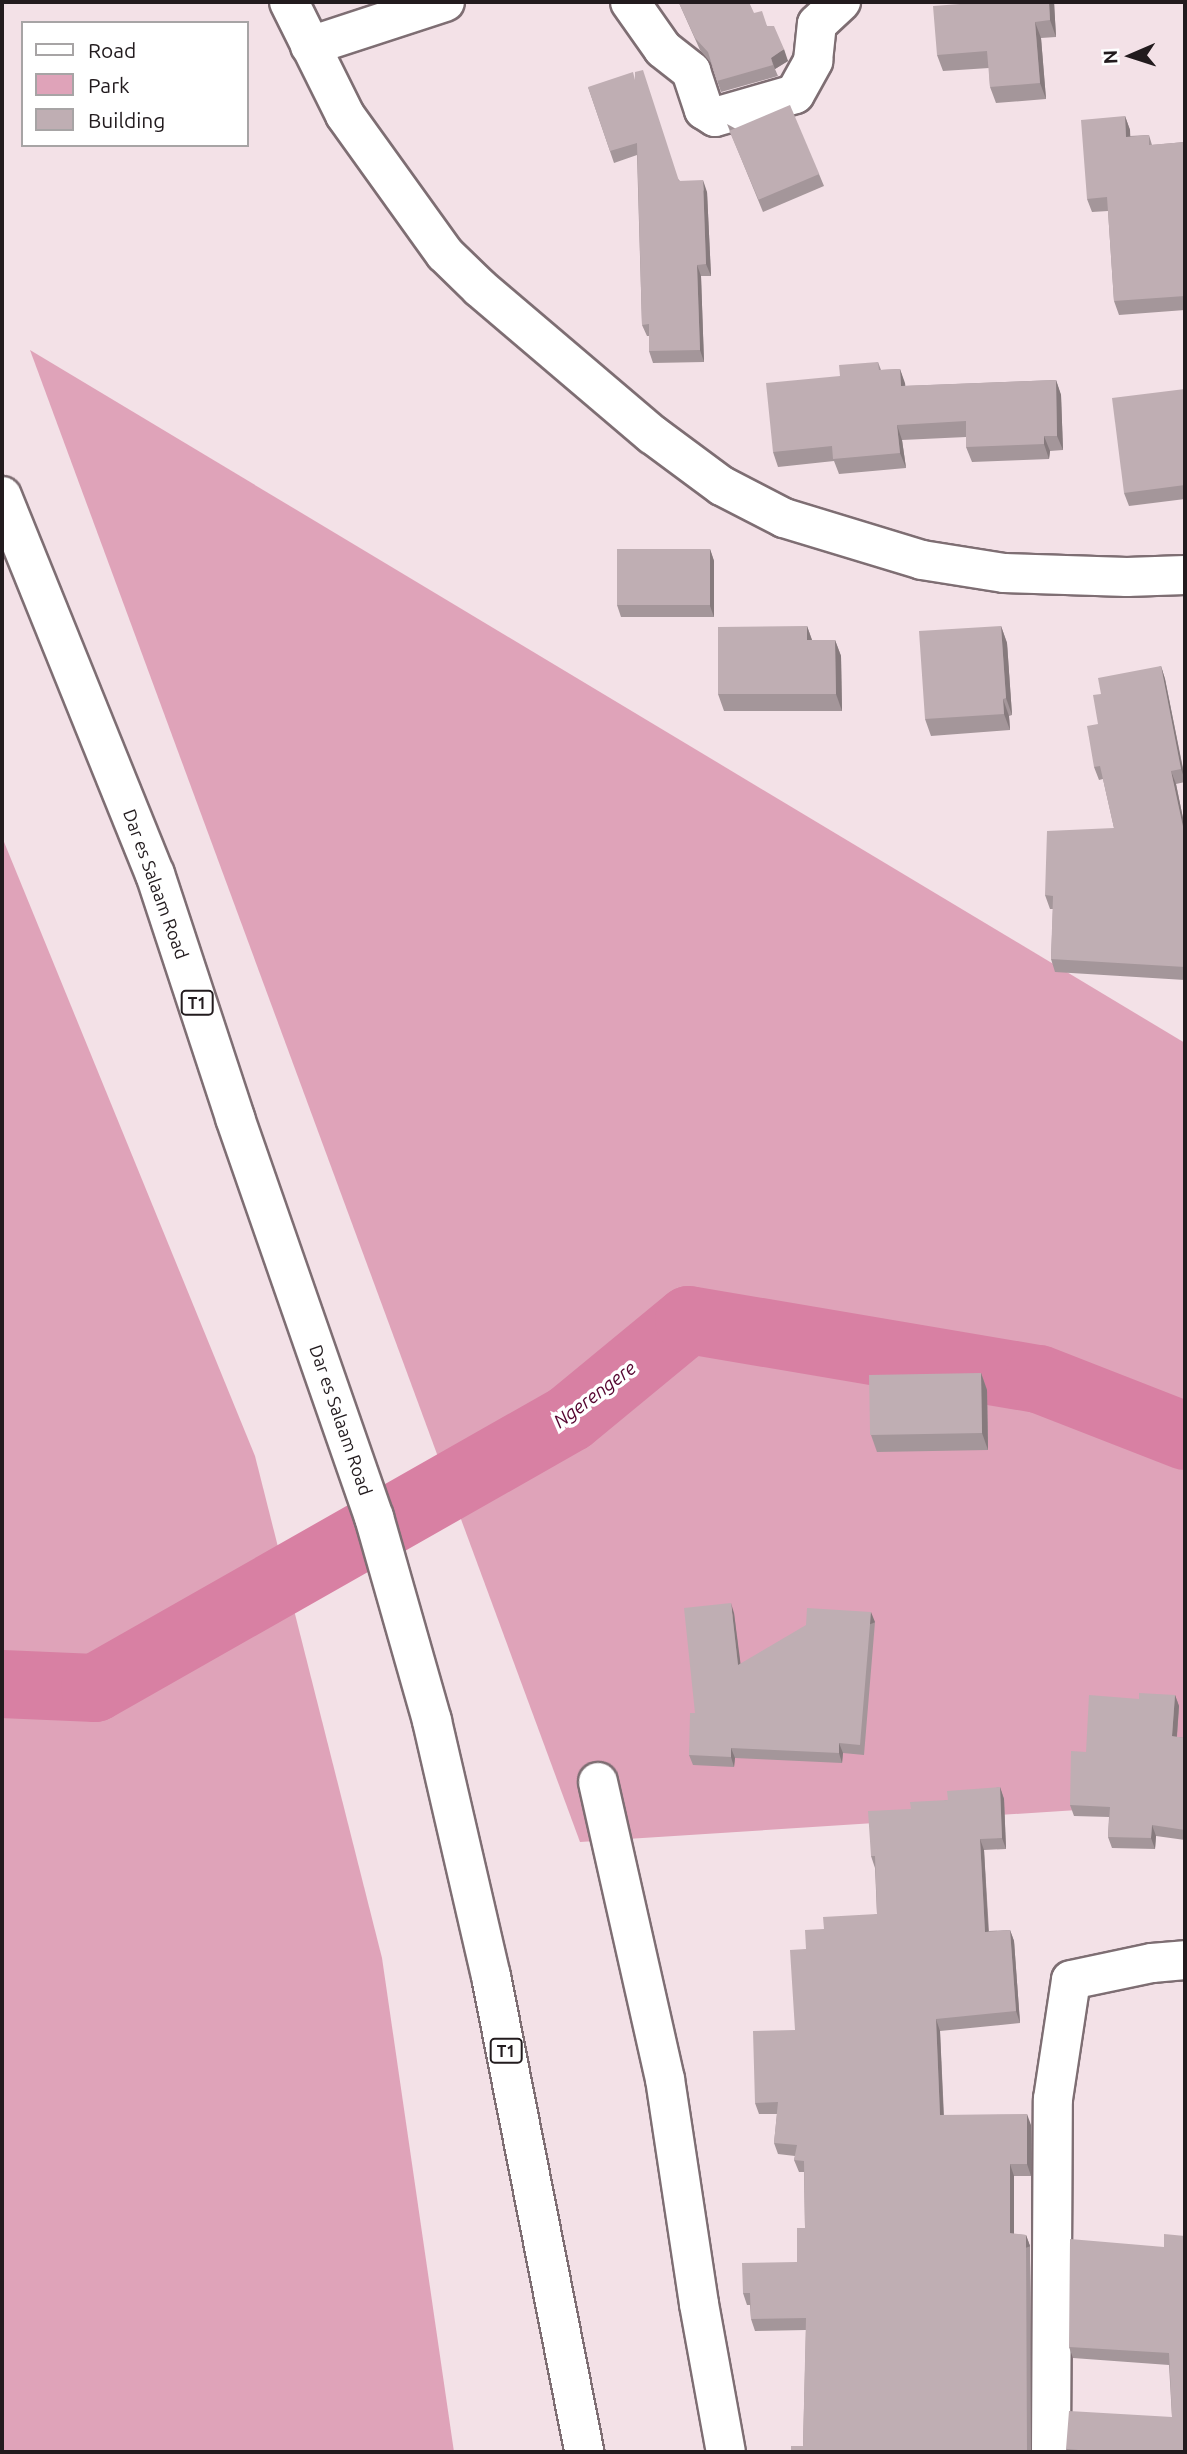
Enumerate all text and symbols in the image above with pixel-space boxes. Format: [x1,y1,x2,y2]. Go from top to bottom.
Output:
legend [21,21,248,147]
north arrow [1096,21,1166,91]
text: Road [88,38,136,62]
text: N [1099,49,1121,65]
text: Park [88,73,130,97]
text: Building [88,108,165,132]
street label: Dar es Salaam Road [119,806,193,962]
road number: T1 [180,990,214,1015]
street label: Dar es Salaam Road [305,1342,377,1498]
water label: Ngerengere [549,1357,641,1433]
road number: T1 [489,2038,524,2064]

